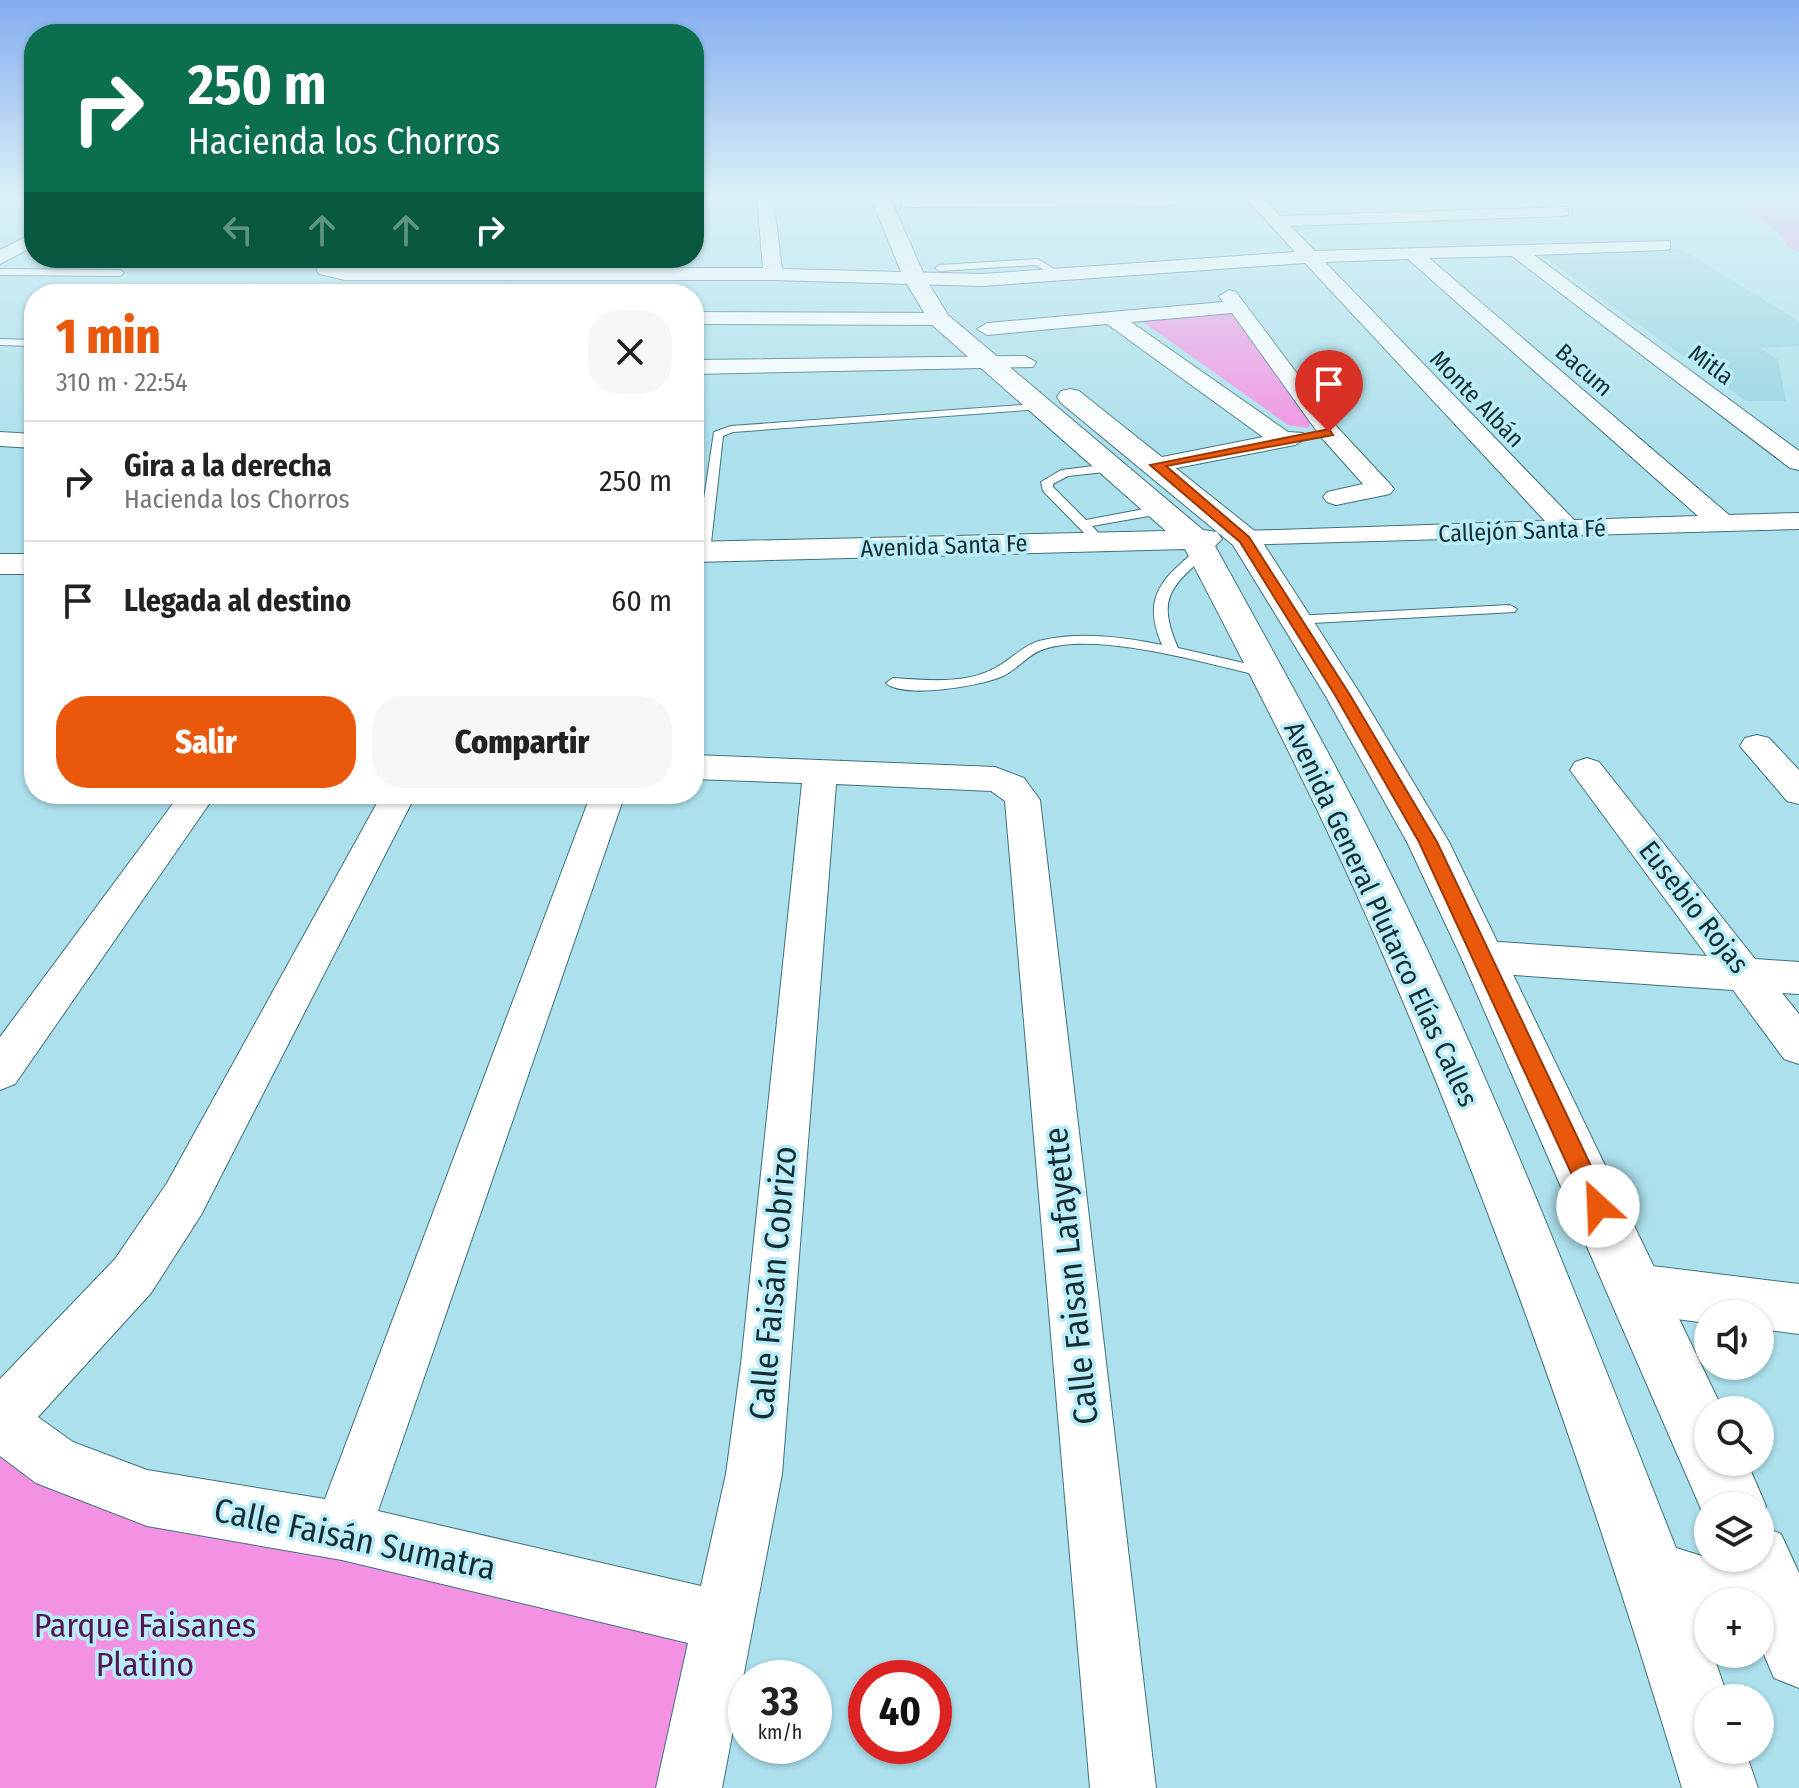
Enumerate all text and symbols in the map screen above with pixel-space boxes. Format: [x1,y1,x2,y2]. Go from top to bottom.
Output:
text: 250 m [188,52,326,119]
icon: right [56,56,160,160]
text: Hacienda los Chorros [188,120,500,164]
icon: left [216,208,260,252]
icon: ahead [300,208,344,252]
icon: ahead [384,208,428,252]
icon: right [468,208,512,252]
text: 1 min [56,308,160,366]
button: close [588,310,672,394]
street label: Bacum [1550,338,1618,402]
street label: Mitla [1683,339,1739,391]
street label: Monte Albán [1424,345,1530,453]
pin [1295,350,1363,432]
icon: arrive [1307,362,1351,406]
text: 310 m · 22:54 [56,367,188,398]
text: Gira a la derecha [124,448,332,484]
icon: right [56,459,100,503]
text: 250 m [599,463,672,499]
text: Hacienda los Chorros [124,484,350,515]
street label: Callejón Santa Fé [1438,514,1606,548]
street label: Avenida Santa Fe [860,529,1028,563]
icon: arrive [56,579,100,623]
text: Llegada al destino [124,583,351,619]
text: 60 m [611,583,672,619]
button: Salir [56,696,356,788]
button: Compartir [372,696,672,788]
street label: Avenida General Plutarco Elías Calles [1277,716,1485,1112]
street label: Eusebio Rojas [1632,834,1756,980]
street label: Calle Faisan Lafayette [1035,1125,1107,1427]
street label: Calle Faisán Cobrizo [741,1144,805,1422]
position arrow [1556,1164,1640,1248]
map controls [1694,1300,1774,1764]
button: sound [1694,1300,1774,1380]
button: search [1694,1396,1774,1476]
street label: Calle Faisán Sumatra [210,1489,500,1589]
button: layers [1694,1492,1774,1572]
button: + [1694,1588,1774,1668]
park label: Parque Faisanes Platino [34,1605,256,1685]
speed limit sign: 40 [848,1660,952,1764]
text: 33 [761,1678,799,1726]
button: − [1694,1684,1774,1764]
text: km/h [758,1720,802,1744]

